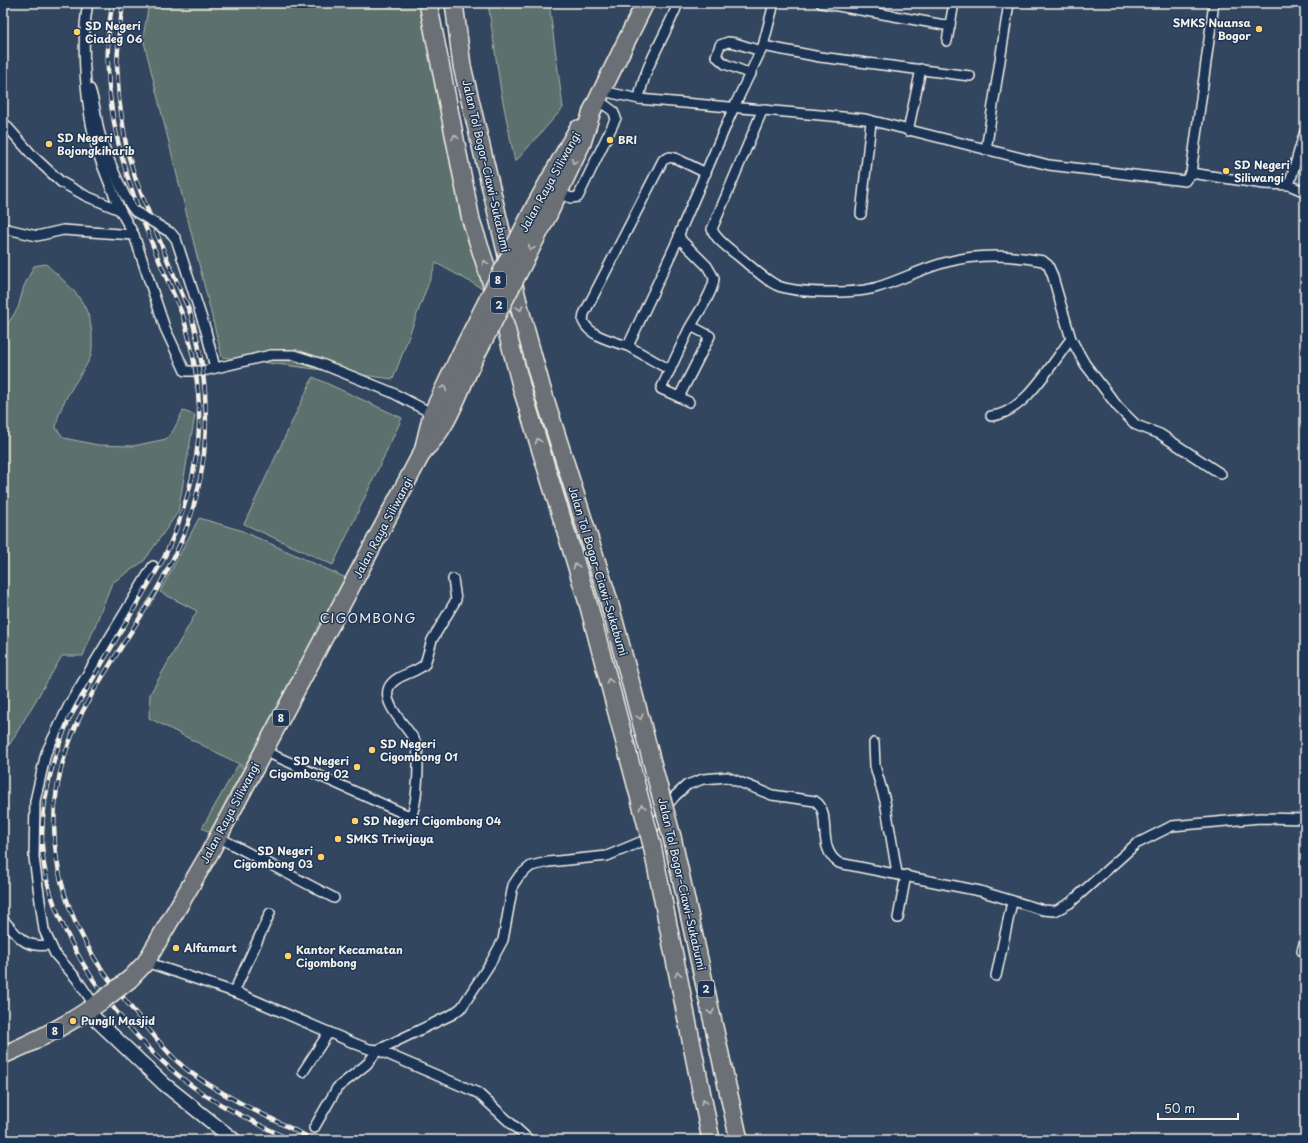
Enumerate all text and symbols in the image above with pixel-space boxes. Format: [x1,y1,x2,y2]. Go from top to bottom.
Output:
place label: SMKS Nuansa Bogor [1173,14,1252,44]
place label: SD Negeri Ciadeg 06 [85,17,143,47]
marker: SMKS Nuansa Bogor [1254,24,1264,34]
marker: SD Negeri Ciadeg 06 [72,27,82,37]
street label: Jalan Tol Bogor–Ciawi–Sukabumi [458,78,515,254]
street label: Jalan Raya Siliwangi [515,128,584,235]
place label: SD Negeri Bojongkiharib [57,129,135,159]
place label: BRI [618,131,637,148]
one-way arrow [451,134,459,140]
marker: BRI [605,135,615,145]
marker: SD Negeri Bojongkiharib [44,139,54,149]
place label: SD Negeri Siliwangi [1234,156,1290,186]
one-way arrow [571,157,579,164]
marker: SD Negeri Siliwangi [1221,166,1231,176]
one-way arrow [528,244,536,251]
one-way arrow [481,260,490,267]
road number: 8 [490,272,506,288]
road number: 2 [491,297,507,313]
one-way arrow [515,305,524,312]
one-way arrow [439,385,447,393]
one-way arrow [534,438,543,445]
street label: Jalan Raya Siliwangi [349,474,416,581]
street label: Jalan Tol Bogor–Ciawi–Sukabumi [565,484,632,658]
one-way arrow [572,563,581,570]
district label: CIGOMBONG [320,608,416,627]
one-way arrow [605,678,613,685]
road number: 8 [273,710,289,726]
one-way arrow [635,713,644,720]
place label: SD Negeri Cigombong 01 [380,735,458,765]
marker: SD Negeri Cigombong 01 [367,745,377,755]
place label: SD Negeri Cigombong 02 [269,752,349,782]
street label: Jalan Raya Siliwangi [196,759,263,866]
marker: SD Negeri Cigombong 02 [352,762,362,772]
street label: Jalan Tol Bogor–Ciawi–Sukabumi [654,796,711,972]
one-way arrow [638,804,647,811]
place label: SD Negeri Cigombong 04 [363,812,502,829]
marker: SD Negeri Cigombong 04 [350,816,360,826]
place label: SMKS Triwijaya [346,830,434,847]
marker: SMKS Triwijaya [333,834,343,844]
place label: SD Negeri Cigombong 03 [233,842,313,872]
marker: SD Negeri Cigombong 03 [316,852,326,862]
place label: Alfamart [184,939,238,956]
place label: Kantor Kecamatan Cigombong [296,941,403,971]
marker: Alfamart [171,943,181,953]
marker: Kantor Kecamatan Cigombong [283,951,293,961]
one-way arrow [675,971,683,977]
road number: 2 [698,981,714,997]
one-way arrow [706,1009,714,1015]
place label: Pungli Masjid [81,1012,155,1029]
marker: Pungli Masjid [68,1016,78,1026]
road number: 8 [47,1023,63,1039]
scale bar [1158,1095,1238,1121]
one-way arrow [700,1099,708,1105]
text: 50 m [1164,1099,1195,1117]

